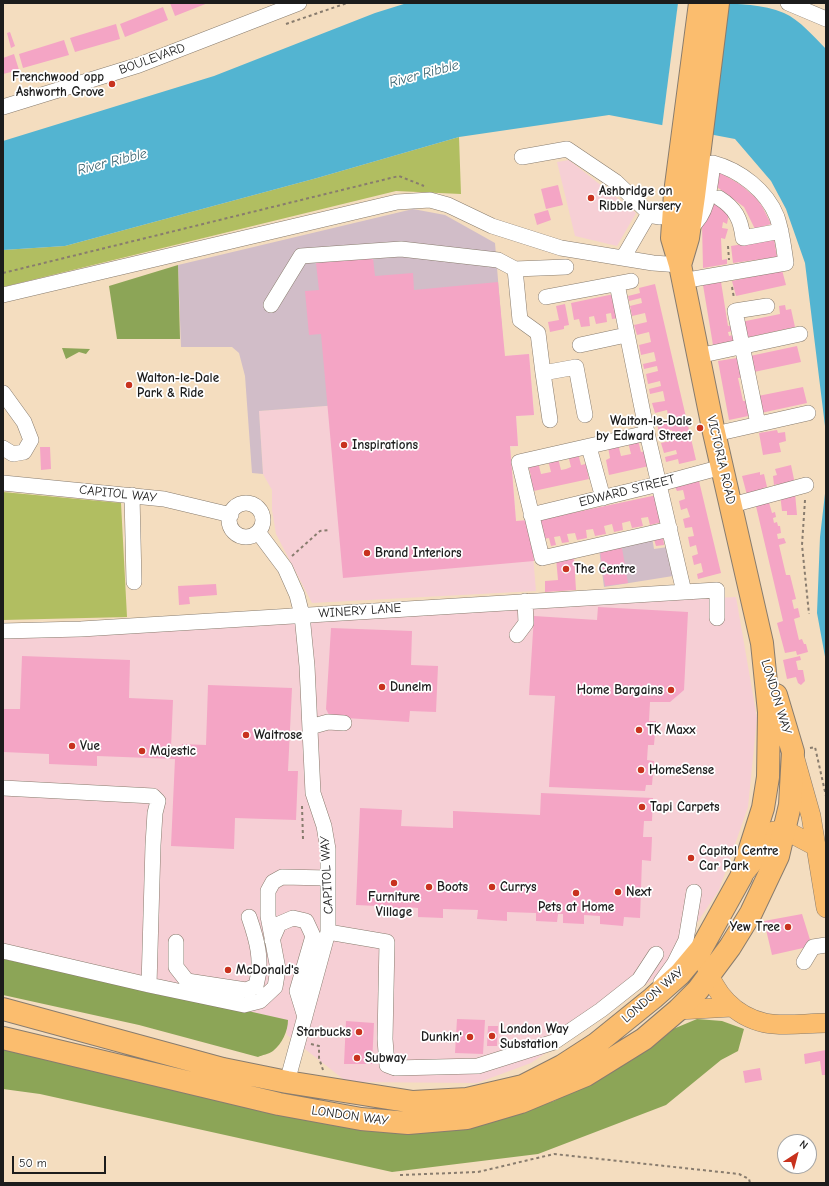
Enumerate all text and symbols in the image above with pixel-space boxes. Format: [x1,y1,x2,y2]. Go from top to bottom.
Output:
street label: BOULEVARD [117,40,187,78]
water label: River Ribble [387,57,461,91]
place label: Frenchwood opp Ashworth Grove [12,69,104,100]
marker: Frenchwood opp Ashworth Grove [107,79,117,89]
water label: River Ribble [75,145,149,179]
place label: Ashbridge on Ribble Nursery [599,183,681,214]
marker: Ashbridge on Ribble Nursery [586,193,596,203]
place label: Walton-le-Dale Park & Ride [137,370,219,401]
marker: Walton-le-Dale Park & Ride [124,380,134,390]
place label: Walton-le-Dale by Edward Street [596,413,692,444]
street label: VICTORIA ROAD [703,414,739,506]
marker: Walton-le-Dale by Edward Street [695,423,705,433]
place label: Inspirations [352,437,418,453]
marker: Inspirations [339,440,349,450]
street label: EDWARD STREET [577,472,677,510]
street label: CAPITOL WAY [78,482,158,506]
place label: Brand Interiors [375,545,461,561]
marker: Brand Interiors [362,548,372,558]
place label: The Centre [574,561,635,577]
marker: The Centre [561,564,571,574]
street label: WINERY LANE [318,600,402,622]
street label: LONDON WAY [757,658,795,736]
place label: Dunelm [390,679,432,695]
marker: Dunelm [377,682,387,692]
place label: Home Bargains [577,682,663,698]
marker: Home Bargains [666,685,676,695]
place label: TK Maxx [647,722,696,738]
marker: TK Maxx [634,725,644,735]
place label: Waitrose [254,727,302,743]
marker: Waitrose [241,730,251,740]
place label: Vue [80,738,100,754]
marker: Vue [67,741,77,751]
place label: Majestic [150,743,196,759]
marker: Majestic [137,746,147,756]
place label: HomeSense [649,762,714,778]
marker: HomeSense [636,765,646,775]
place label: Tapi Carpets [650,799,720,815]
marker: Tapi Carpets [637,802,647,812]
street label: CAPITOL WAY [317,836,337,914]
place label: Capitol Centre Car Park [699,843,778,874]
marker: Capitol Centre Car Park [686,853,696,863]
marker: Furniture Village [389,878,399,888]
place label: Boots [437,879,468,895]
place label: Currys [500,879,537,895]
marker: Boots [424,882,434,892]
marker: Currys [487,882,497,892]
place label: Next [626,884,651,900]
marker: Next [613,887,623,897]
marker: Pets at Home [571,888,581,898]
place label: Furniture Village [368,889,420,920]
place label: Pets at Home [538,899,614,915]
place label: Yew Tree [730,919,780,935]
marker: Yew Tree [783,922,793,932]
place label: McDonald's [236,962,299,978]
street label: LONDON WAY [619,964,687,1026]
marker: McDonald's [223,965,233,975]
place label: London Way Substation [500,1021,569,1052]
place label: Starbucks [297,1024,351,1040]
marker: Starbucks [354,1027,364,1037]
place label: Dunkin' [421,1029,462,1045]
marker: London Way Substation [487,1031,497,1041]
marker: Dunkin' [465,1032,475,1042]
place label: Subway [365,1050,406,1066]
marker: Subway [352,1053,362,1063]
street label: LONDON WAY [311,1103,389,1129]
north arrow [777,1134,817,1174]
text: N [797,1137,810,1152]
scale bar [14,1148,108,1174]
text: 50 m [19,1156,47,1170]

